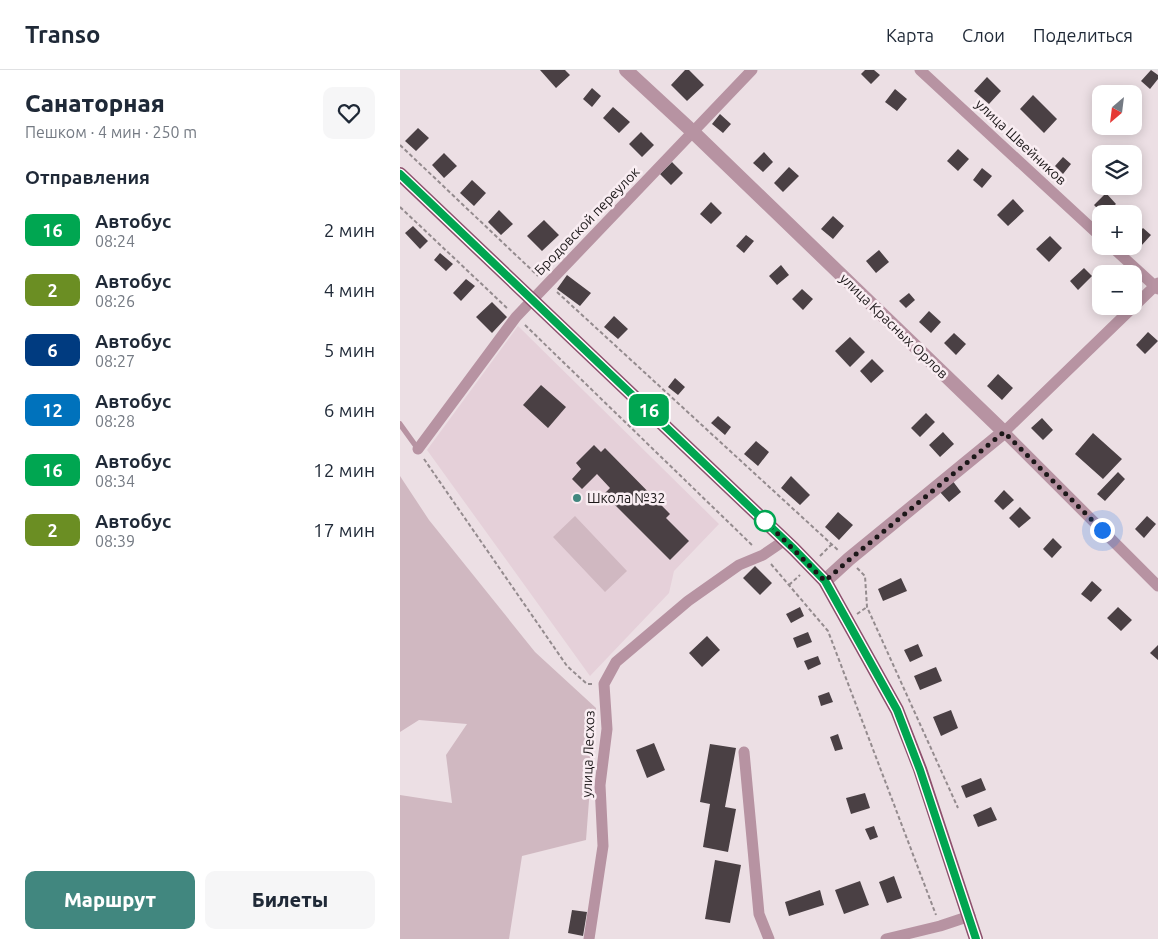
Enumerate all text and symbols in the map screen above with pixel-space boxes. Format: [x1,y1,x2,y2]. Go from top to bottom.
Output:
text: Transo [25,21,100,48]
text: Карта [886,25,934,45]
text: Слои [962,25,1005,45]
text: Поделиться [1033,25,1133,45]
north arrow [1092,85,1142,135]
map controls [1092,85,1142,315]
button: heart [323,87,375,139]
text: Санаторная [25,90,165,117]
street label: улица Швейников [972,96,1070,188]
text: Пешком · 4 мин · 250 m [25,123,197,141]
button: layers [1092,145,1142,195]
street label: Бродовской переулок [531,164,643,278]
text: Отправления [25,166,150,188]
button: + [1092,205,1142,255]
text: Автобус [95,210,171,232]
text: 2 мин [324,219,375,241]
text: 16 [42,220,63,240]
text: 08:24 [95,232,135,250]
button: − [1092,265,1142,315]
text: Автобус [95,270,171,292]
street label: улица Красных Орлов [837,270,951,382]
text: 4 мин [324,279,375,301]
text: 2 [47,280,58,300]
text: 08:26 [95,292,135,310]
text: Автобус [95,330,171,352]
text: 5 мин [324,339,375,361]
text: 6 [47,340,58,360]
text: 08:27 [95,352,135,370]
text: Автобус [95,390,171,412]
line badge: 16 [626,394,672,426]
text: 6 мин [324,399,375,421]
text: 12 [42,400,63,420]
text: 16 [639,400,659,420]
text: 08:28 [95,412,135,430]
text: Автобус [95,450,171,472]
text: 12 мин [313,459,375,481]
text: 16 [42,460,63,480]
text: 08:34 [95,472,135,490]
place label: Школа №32 [587,490,666,506]
marker: Школа №32 [571,492,583,504]
text: Автобус [95,510,171,532]
unlabelled marker [754,510,776,532]
your location [1090,518,1115,543]
text: 17 мин [313,519,375,541]
text: 2 [47,520,58,540]
text: 08:39 [95,532,135,550]
street label: улица Лесхоз [578,710,598,798]
button: Маршрут [25,871,195,929]
button: Билеты [205,871,375,929]

